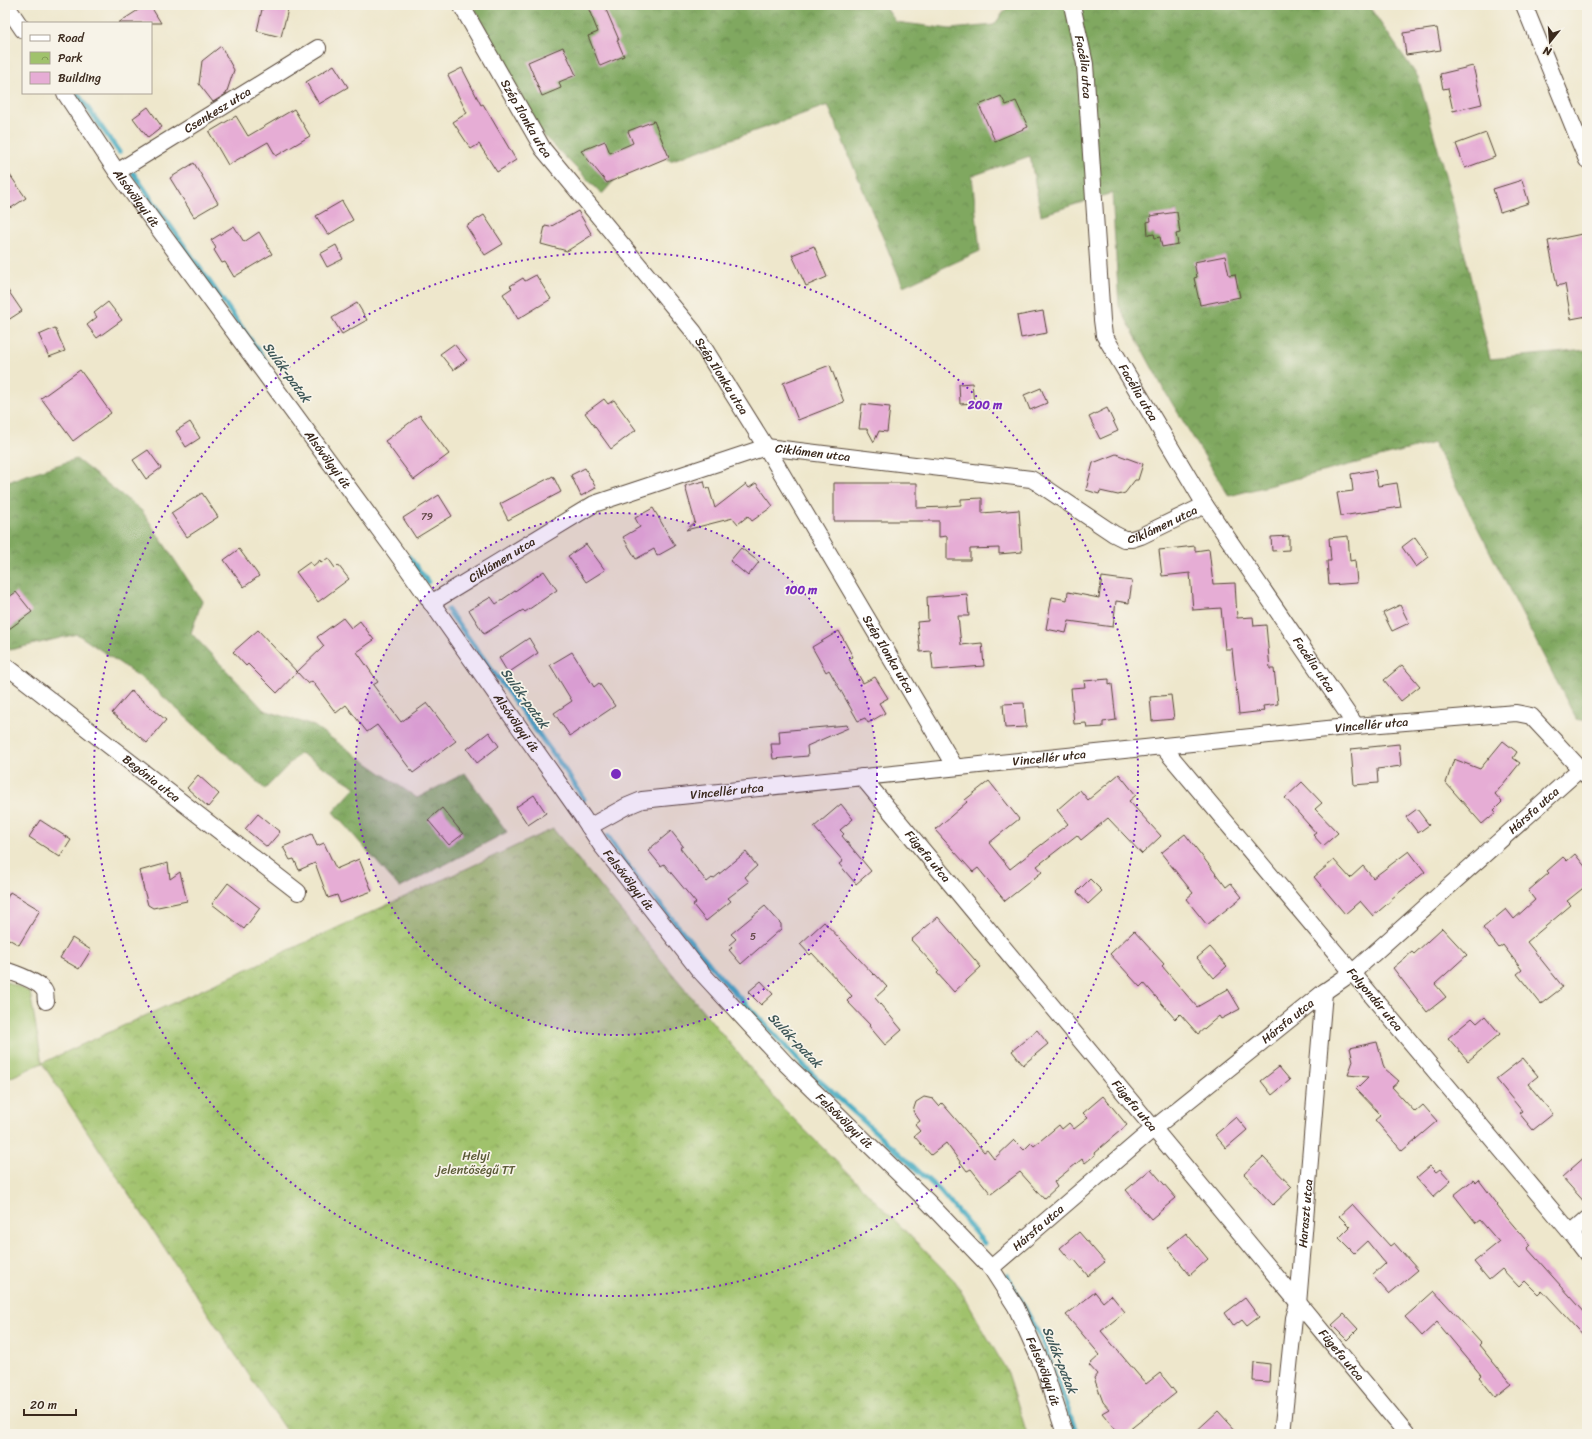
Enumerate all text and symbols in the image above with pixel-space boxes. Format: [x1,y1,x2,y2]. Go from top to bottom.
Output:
legend [22,22,152,94]
north arrow [1530,22,1570,62]
text: Road [58,27,85,49]
street label: Facélia utca [1068,33,1098,100]
text: N [1540,41,1555,62]
text: Park [58,47,83,69]
text: Building [58,67,101,89]
street label: Szép Ilonka utca [494,75,558,163]
street label: Csenkesz utca [179,81,255,139]
street label: Alsóvölgyi út [106,163,165,232]
street label: Szép Ilonka utca [689,333,754,419]
water label: Sulák-patak [257,337,318,409]
street label: Facélia utca [1112,359,1164,426]
text: 200 m [967,394,1003,416]
street label: Alsóvölgyi út [298,425,357,494]
street label: Ciklámen utca [774,437,851,468]
street label: Ciklámen utca [1128,499,1201,550]
house number: 79 [421,508,433,526]
street label: Ciklámen utca [464,531,540,589]
text: 100 m [785,579,818,601]
street label: Szép Ilonka utca [856,610,920,698]
street label: Facélia utca [1287,632,1342,698]
water label: Sulák-patak [495,663,556,735]
street label: Alsóvölgyi út [487,688,545,757]
street label: Vincellér utca [1334,711,1409,739]
street label: Vincellér utca [1012,743,1087,773]
street label: Begónia utca [118,749,186,808]
centre of rings [609,767,623,781]
street label: Vincellér utca [689,776,765,806]
street label: Hársfa utca [1503,781,1564,840]
street label: Fügefa utca [899,825,956,888]
street label: Felsővölgyi út [597,844,660,916]
house number: 5 [750,928,756,946]
street label: Folyondár utca [1341,962,1409,1037]
street label: Hársfa utca [1256,993,1319,1049]
water label: Sulák-patak [762,1007,829,1075]
street label: Fügefa utca [1106,1074,1163,1137]
street label: Felsővölgyi út [810,1087,878,1154]
park label: Helyi jelentőségű TT [434,1145,516,1181]
street label: Haraszt utca [1292,1178,1319,1249]
street label: Hársfa utca [1007,1199,1069,1257]
water label: Sulák-patak [1036,1323,1085,1399]
street label: Fügefa utca [1313,1324,1370,1386]
street label: Felsővölgyi út [1020,1333,1066,1409]
scale bar [24,1391,76,1417]
text: 20 m [30,1394,57,1416]

